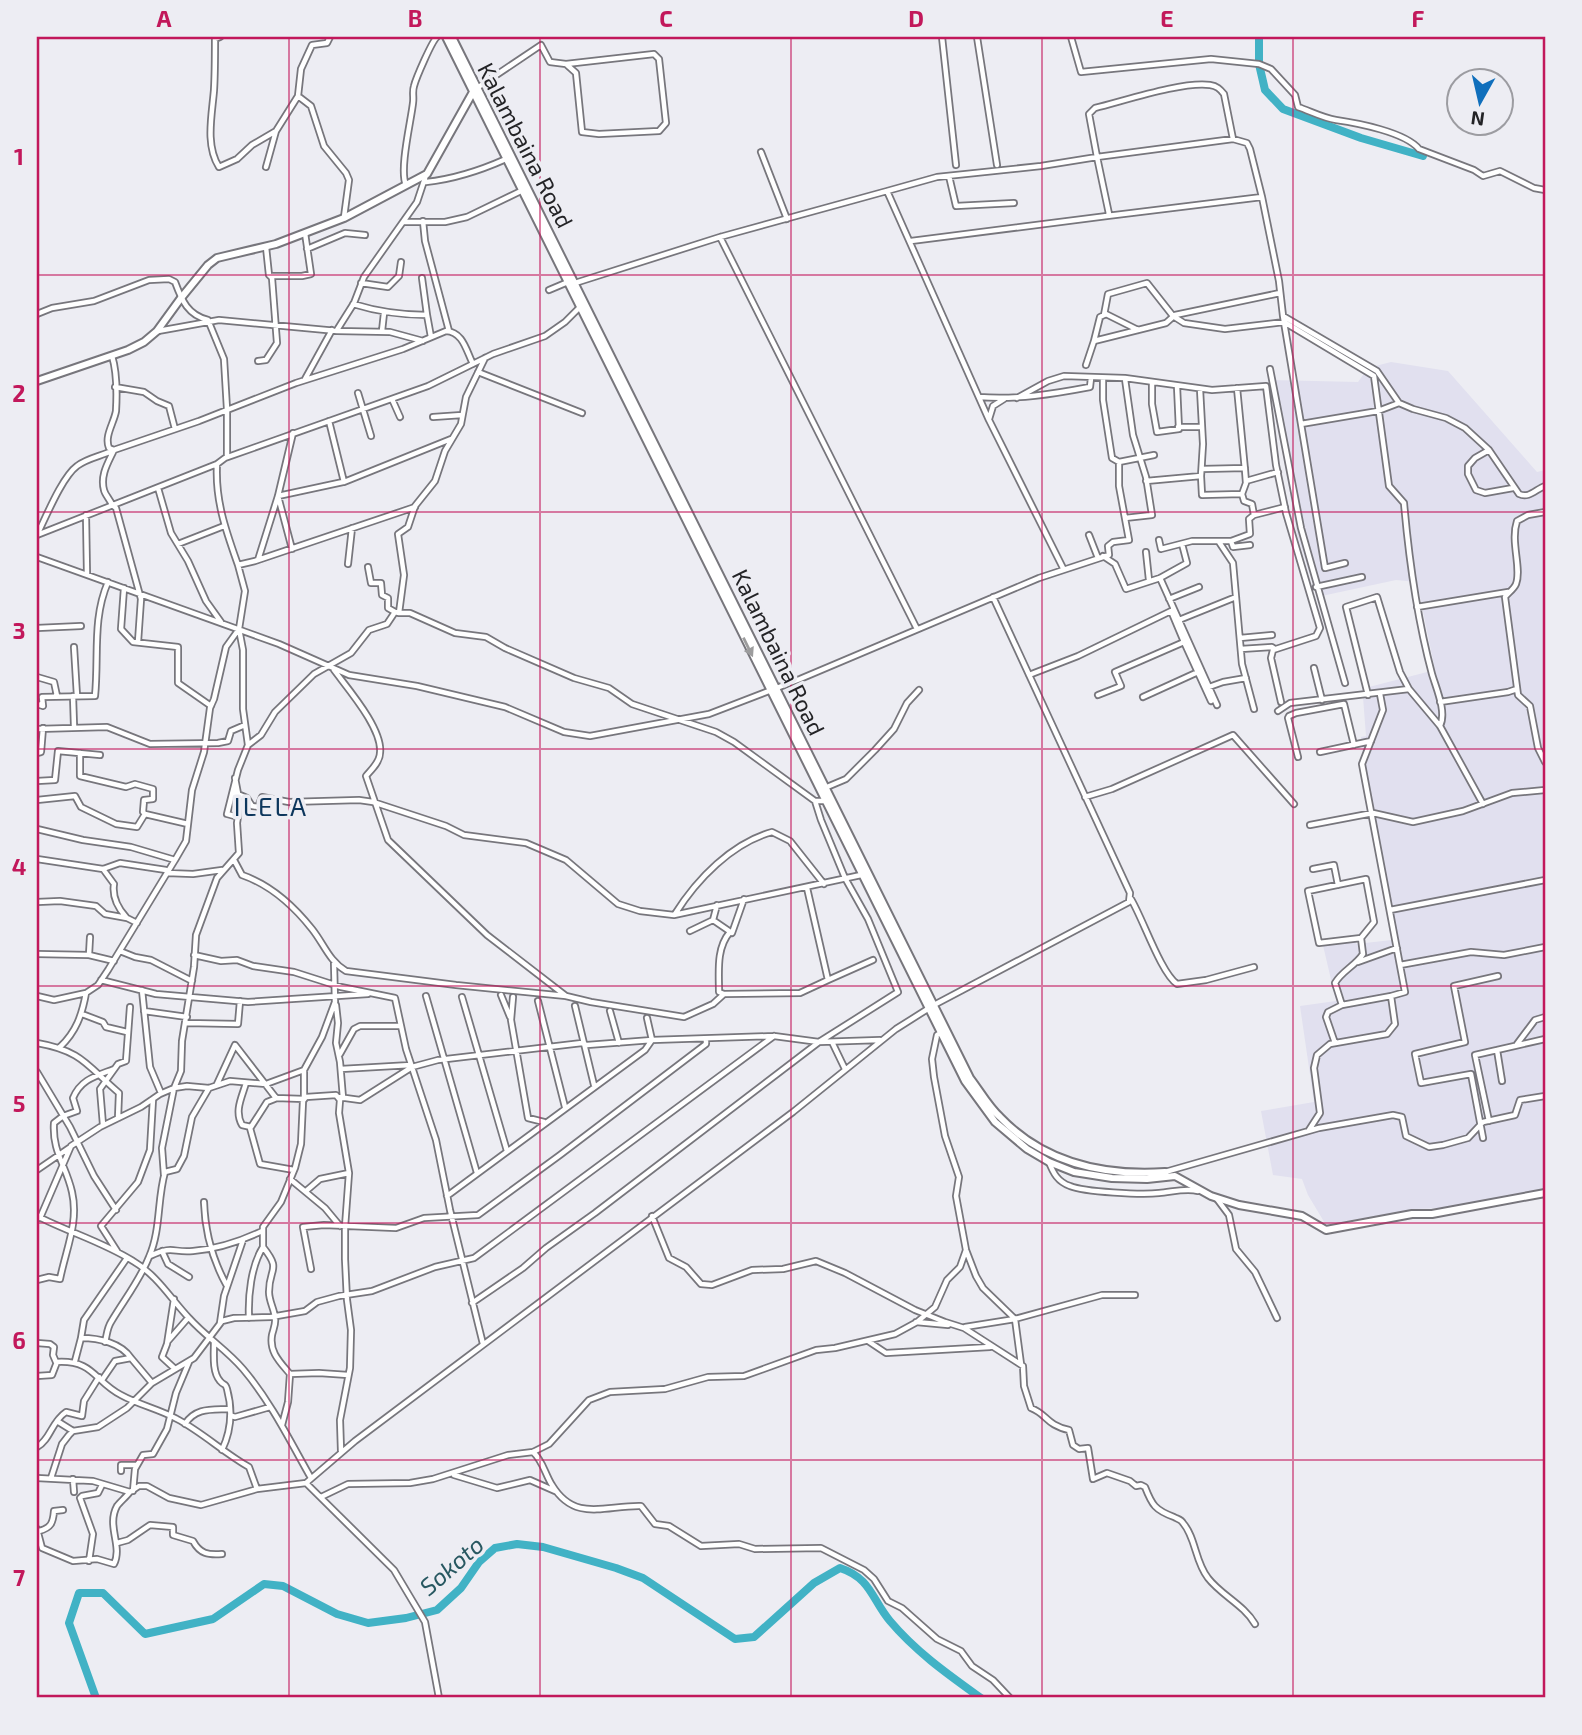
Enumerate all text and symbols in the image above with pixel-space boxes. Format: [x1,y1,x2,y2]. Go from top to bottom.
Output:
text: A [156,4,172,32]
text: B [408,4,422,32]
text: C [659,4,673,32]
text: D [908,4,924,32]
text: E [1160,4,1174,32]
text: F [1412,4,1425,32]
street label: Kalambaina Road [472,58,580,232]
north arrow [1446,66,1516,136]
text: N [1469,107,1486,132]
text: 1 [14,142,24,170]
text: 2 [12,379,26,407]
street label: Kalambaina Road [727,564,831,740]
text: 3 [12,616,26,644]
one-way arrow [742,637,753,657]
district label: ILELA [234,790,308,821]
text: 4 [12,852,26,880]
text: 5 [13,1089,25,1117]
text: 6 [12,1326,26,1354]
water label: Sokoto [413,1529,489,1601]
text: 7 [13,1563,25,1591]

